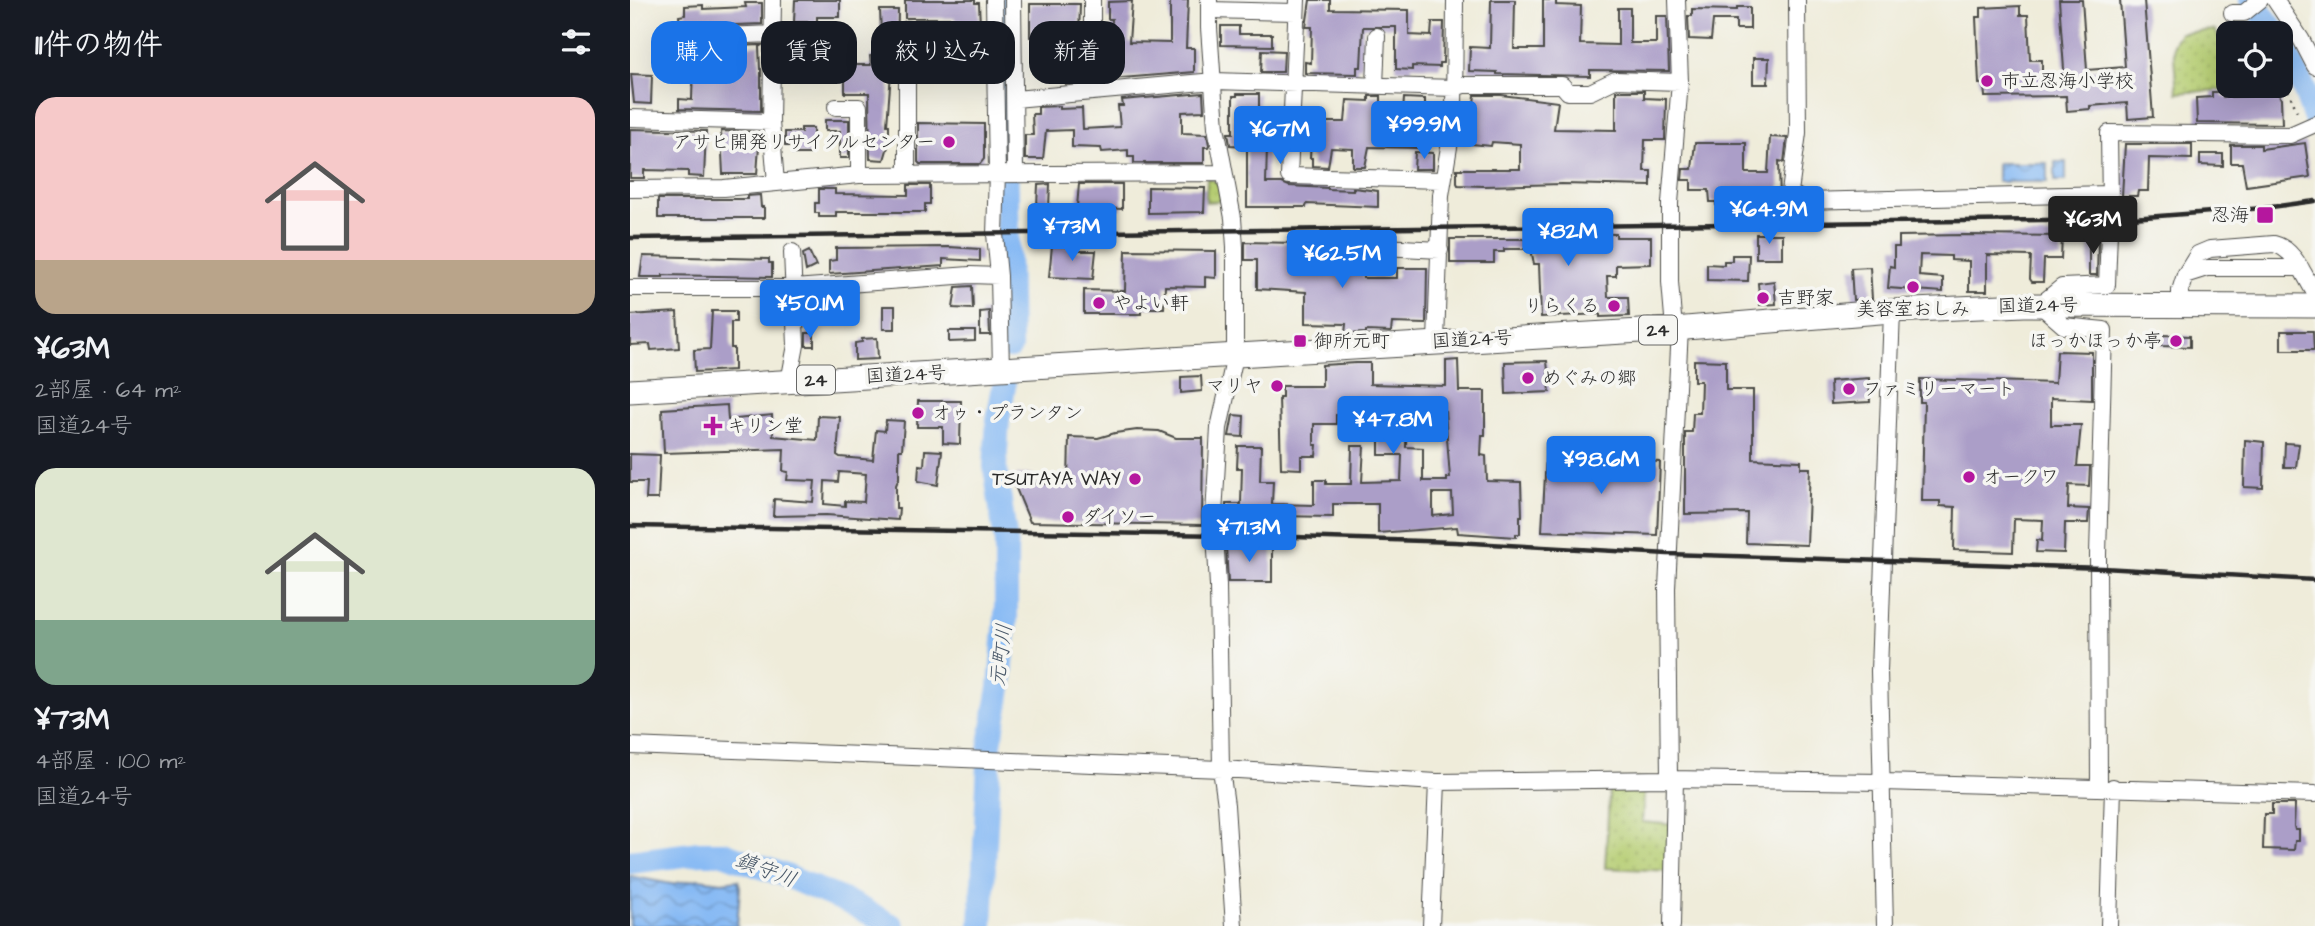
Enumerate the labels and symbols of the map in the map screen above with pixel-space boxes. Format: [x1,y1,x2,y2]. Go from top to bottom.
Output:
place label: 市立忍海小学校 [2001,68,2134,95]
marker: 市立忍海小学校 [1979,73,1995,89]
pin: ¥99.9M [1367,102,1481,161]
pin: ¥67M [1239,106,1321,166]
place label: アサヒ開発リサイクルセンター [673,129,935,156]
marker: アサヒ開発リサイクルセンター [941,134,957,150]
pin: ¥64.9M [1712,187,1826,246]
pin: ¥63M [2052,196,2134,256]
place label: 忍海 [2211,202,2249,229]
pin: ¥73M [1031,204,1113,263]
marker: 忍海 [2255,205,2275,225]
pin: ¥82M [1527,208,1609,268]
pin: ¥62.5M [1285,230,1399,290]
marker: 美容室おしみ [1905,279,1921,295]
pin: ¥50.1M [753,280,867,340]
place label: 吉野家 [1777,285,1834,312]
place label: やよい軒 [1113,290,1189,317]
marker: 吉野家 [1755,290,1771,306]
street label: 国道24号 [1997,292,2079,320]
place label: りらくる [1524,293,1600,320]
marker: やよい軒 [1091,295,1107,311]
place label: 美容室おしみ [1856,296,1970,323]
marker: りらくる [1606,298,1622,314]
road number: 24 [1639,316,1677,344]
street label: 国道24号 [1431,324,1513,356]
place label: 御所元町 [1314,328,1390,355]
place label: ほっかほっか亭 [2029,328,2162,355]
marker: 御所元町 [1292,333,1308,349]
marker: ほっかほっか亭 [2168,333,2184,349]
street label: 国道24号 [865,359,947,391]
place label: めぐみの郷 [1542,365,1636,392]
road number: 24 [797,366,835,394]
marker: めぐみの郷 [1520,370,1536,386]
place label: マリヤ [1206,373,1263,400]
place label: ファミリーマート [1863,376,2015,403]
marker: マリヤ [1269,378,1285,394]
marker: ファミリーマート [1841,381,1857,397]
pin: ¥47.8M [1336,396,1450,456]
place label: オゥ・プランタン [932,400,1083,427]
marker: オゥ・プランタン [910,405,926,421]
place label: キリン堂 [727,413,803,440]
marker: キリン堂 [705,418,721,434]
pin: ¥98.6M [1544,436,1658,496]
place label: オークワ [1983,464,2059,491]
place label: TSUTAYA WAY [992,466,1121,493]
marker: オークワ [1961,469,1977,485]
marker: TSUTAYA WAY [1127,471,1143,487]
place label: ダイソー [1082,504,1156,531]
pin: ¥71.3M [1192,504,1306,564]
marker: ダイソー [1060,509,1076,525]
water label: 元町川 [983,622,1019,688]
water label: 鎮守川 [731,845,801,895]

